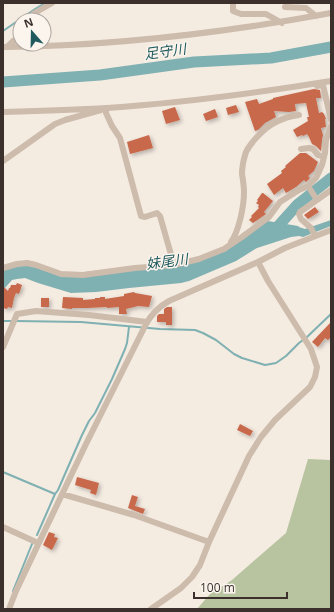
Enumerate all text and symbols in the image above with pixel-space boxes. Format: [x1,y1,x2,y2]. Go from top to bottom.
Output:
north arrow [12,12,52,52]
text: N [22,14,35,31]
water label: 足守川 [143,38,189,63]
water label: 妹尾川 [145,249,191,273]
scale bar [194,574,287,600]
text: 100 m [200,579,235,596]

